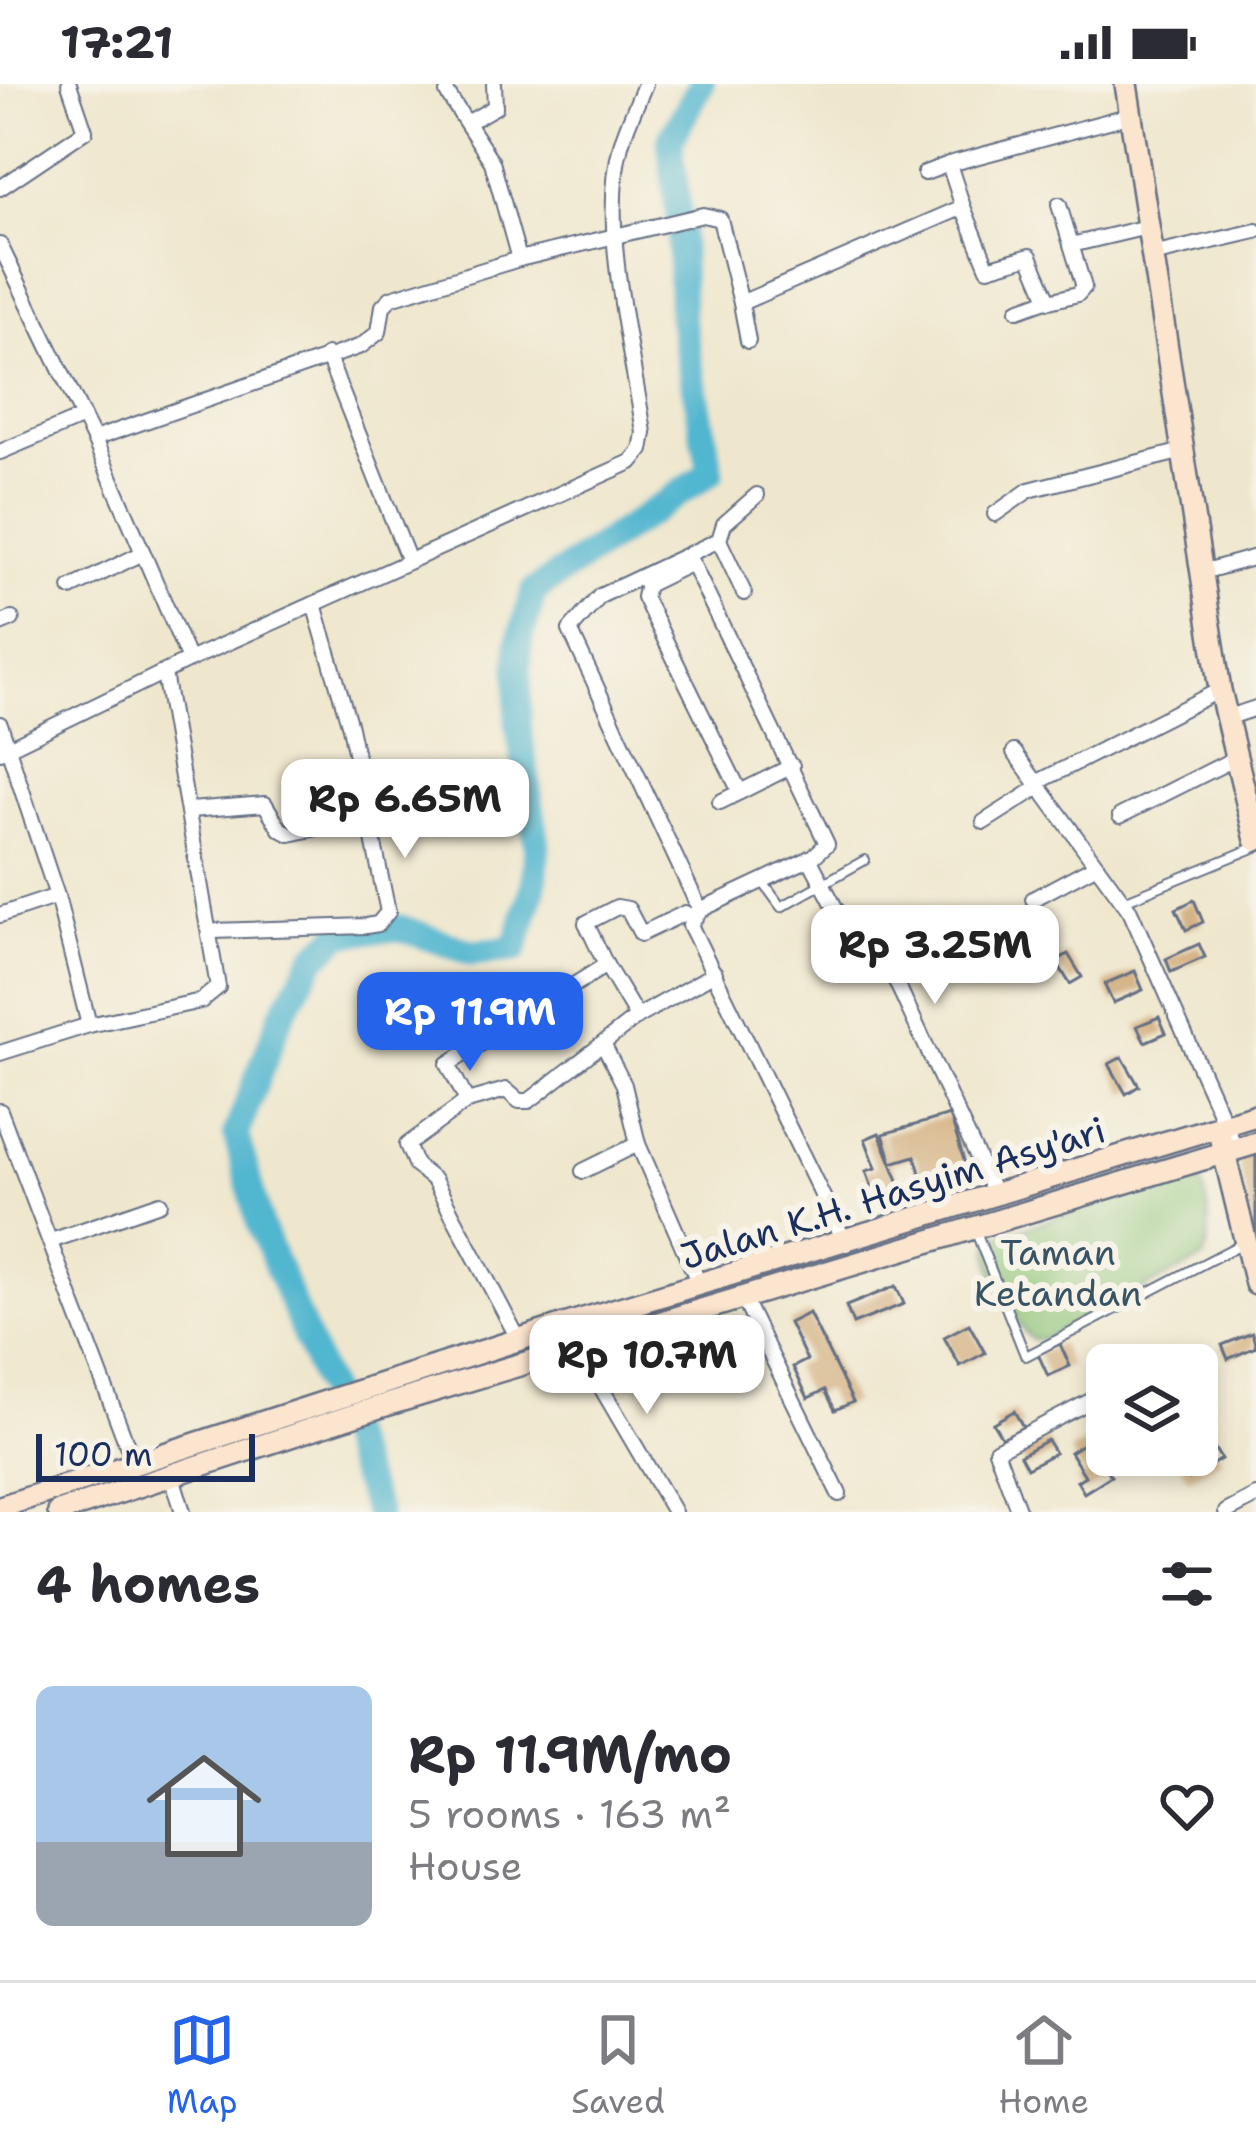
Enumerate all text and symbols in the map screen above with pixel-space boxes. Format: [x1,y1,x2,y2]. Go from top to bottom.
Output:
text: 17:21 [60,12,173,72]
pin: Rp 6.65M [281,759,529,861]
text: Rp 6.65M [308,772,502,824]
pin: Rp 3.25M [811,905,1059,1007]
text: Rp 3.25M [838,918,1032,970]
pin: Rp 11.9M [346,972,594,1074]
text: Rp 11.9M [384,985,556,1037]
street label: Jalan K.H. Hasyim Asy'ari [675,1105,1111,1281]
park label: Taman Ketandan [974,1228,1142,1318]
pin: Rp 10.7M [523,1315,771,1417]
text: Rp 10.7M [556,1328,738,1380]
map controls [1086,1344,1218,1476]
button: layers [1086,1344,1218,1476]
scale bar [36,1428,255,1481]
text: 100 m [54,1432,153,1477]
text: 4 homes [36,1550,260,1618]
icon: filters [1154,1551,1220,1617]
text: Rp 11.9M/mo [408,1720,732,1788]
icon: home [132,1734,276,1878]
icon: heart [1154,1773,1220,1839]
text: 5 rooms · 163 m² [408,1788,731,1840]
text: House [408,1840,523,1892]
tab: Map [167,2007,238,2124]
tab: Saved [571,2007,665,2124]
tab: Home [998,2007,1089,2124]

